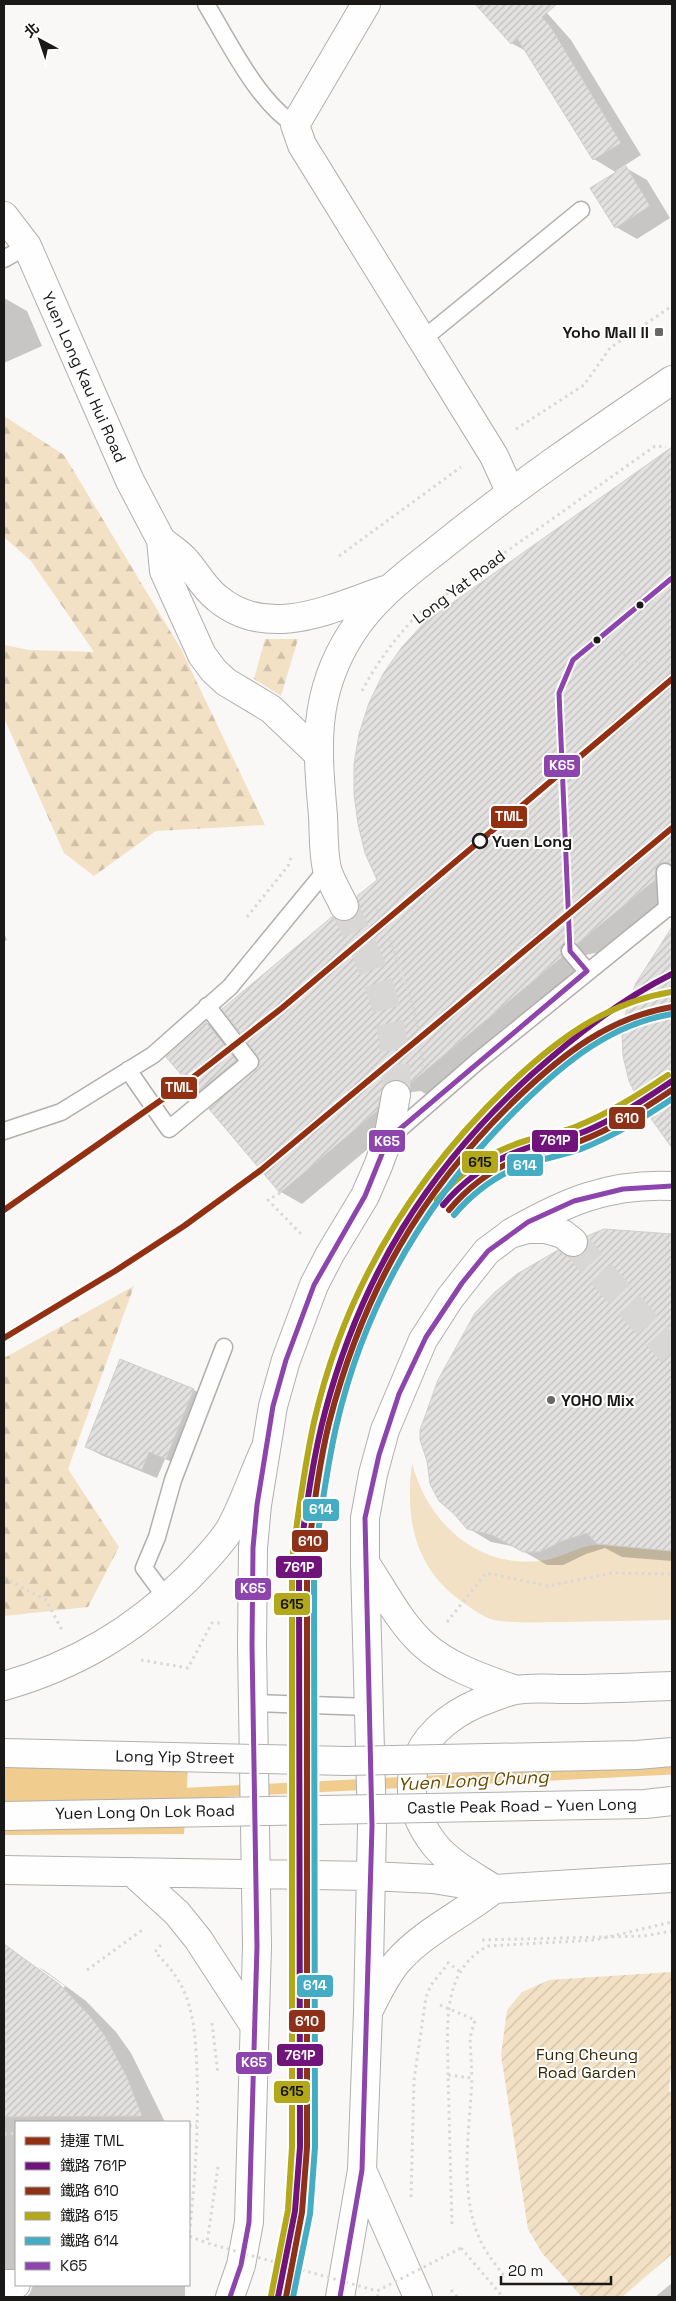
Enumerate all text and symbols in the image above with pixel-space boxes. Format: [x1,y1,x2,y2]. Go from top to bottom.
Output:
north arrow [15,15,65,65]
text: 北 [20,19,43,41]
street label: Yuen Long Kau Hui Road [37,288,131,466]
place label: Yoho Mall II [563,322,649,343]
marker: Yoho Mall II [653,326,665,338]
street label: Long Yat Road [409,545,509,629]
unlabelled marker [635,600,645,610]
unlabelled marker [592,635,602,645]
line badge: K65 [543,754,581,778]
text: K65 [549,756,575,774]
line badge: TML [490,805,528,829]
text: TML [495,807,523,825]
place label: Yuen Long [492,831,572,852]
marker: Yuen Long [472,833,488,849]
line badge: TML [160,1076,198,1100]
text: TML [165,1078,193,1096]
line badge: 610 [608,1106,646,1130]
text: 610 [615,1109,639,1127]
line badge: K65 [368,1129,406,1153]
line badge: 761P [531,1129,579,1153]
text: 761P [539,1131,571,1149]
text: K65 [374,1132,400,1150]
line badge: 615 [461,1150,499,1174]
text: 615 [468,1153,492,1171]
line badge: 614 [506,1153,544,1177]
text: 614 [513,1156,537,1174]
place label: YOHO Mix [561,1390,635,1411]
marker: YOHO Mix [545,1394,557,1406]
line badge: 614 [302,1498,340,1522]
text: 614 [309,1500,333,1518]
line badge: 610 [291,1529,329,1553]
text: 610 [298,1532,322,1550]
line badge: 761P [275,1555,323,1579]
text: 761P [283,1558,315,1576]
line badge: K65 [234,1577,272,1601]
text: K65 [240,1579,266,1597]
line badge: 615 [273,1592,311,1616]
text: 615 [280,1595,304,1613]
street label: Long Yip Street [115,1745,235,1769]
water label: Yuen Long Chung [397,1764,551,1795]
street label: Castle Peak Road – Yuen Long [407,1793,637,1819]
street label: Yuen Long On Lok Road [55,1800,235,1824]
line badge: 614 [296,1974,334,1998]
text: 614 [303,1976,327,1994]
line badge: 610 [288,2009,326,2033]
text: 610 [295,2012,319,2030]
line badge: 761P [276,2043,324,2067]
park label: Fung Cheung Road Garden [536,2044,638,2083]
text: 761P [284,2046,316,2064]
line badge: K65 [235,2051,273,2075]
text: K65 [241,2053,267,2071]
line badge: 615 [273,2080,311,2104]
text: 615 [280,2082,304,2100]
legend [15,2121,190,2286]
text: 捷運 TML [60,2131,124,2150]
text: 鐵路 761P [60,2156,127,2175]
text: 鐵路 610 [60,2181,119,2200]
text: 鐵路 615 [60,2206,118,2225]
text: 鐵路 614 [60,2231,119,2250]
scale bar [501,2254,611,2286]
text: K65 [60,2256,87,2275]
text: 20 m [508,2261,543,2280]

